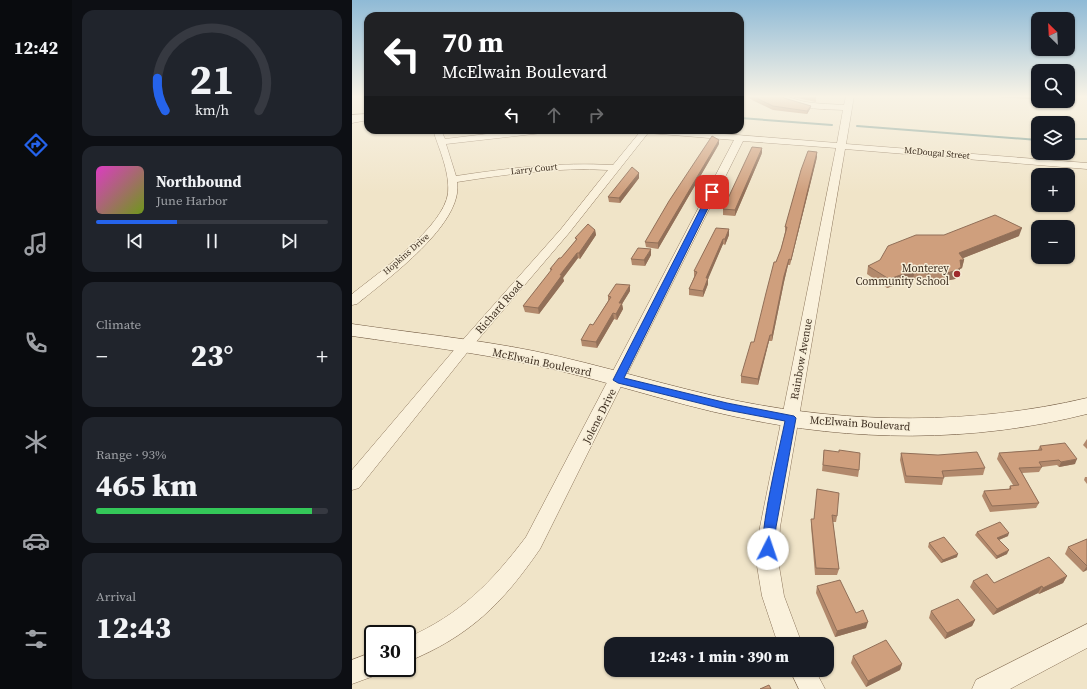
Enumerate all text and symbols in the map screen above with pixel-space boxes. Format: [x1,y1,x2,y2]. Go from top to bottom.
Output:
north arrow [1031,12,1075,56]
map controls [1031,12,1075,264]
text: 70 m [442,23,504,61]
icon: left [376,28,428,80]
text: 12:42 [14,35,58,60]
text: 21 [189,51,235,108]
text: McElwain Boulevard [442,59,607,84]
button: search [1031,64,1075,108]
text: km/h [195,99,229,119]
icon: left [501,104,523,126]
icon: ahead [543,104,565,126]
icon: right [585,104,607,126]
button: layers [1031,116,1075,160]
icon: directions [22,131,50,159]
street label: McDougal Street [904,144,970,162]
street label: Larry Court [510,161,558,177]
button: + [1031,168,1075,212]
text: Northbound [156,171,241,192]
pin [695,175,729,209]
icon: arrive [701,181,723,203]
text: June Harbor [156,192,228,209]
button: − [1031,220,1075,264]
icon: music [22,230,50,258]
icon: previous [124,230,146,252]
icon: pause [201,230,223,252]
icon: next [278,230,300,252]
street label: Hopkins Drive [380,230,432,277]
place label: Monterey Community School [855,261,949,289]
marker: Monterey Community School [952,269,962,279]
street label: Richard Road [472,277,527,337]
text: Climate [96,316,141,333]
street label: Rainbow Avenue [787,317,816,401]
icon: phone [22,329,50,357]
text: 23° [191,335,233,376]
text: − [96,341,108,371]
text: + [316,341,328,371]
street label: McElwain Boulevard [491,345,594,380]
street label: Jolene Drive [579,386,620,447]
street label: McElwain Boulevard [809,413,912,435]
icon: climate [22,428,50,456]
text: Range · 93% [96,446,167,463]
text: 465 km [96,465,197,506]
icon: car [22,527,50,555]
position arrow [747,528,789,570]
text: Arrival [96,588,136,605]
text: 12:43 [96,607,171,648]
icon: filters [22,625,50,653]
speed limit sign: 30 [364,625,416,677]
text: 12:43 · 1 min · 390 m [649,646,789,667]

